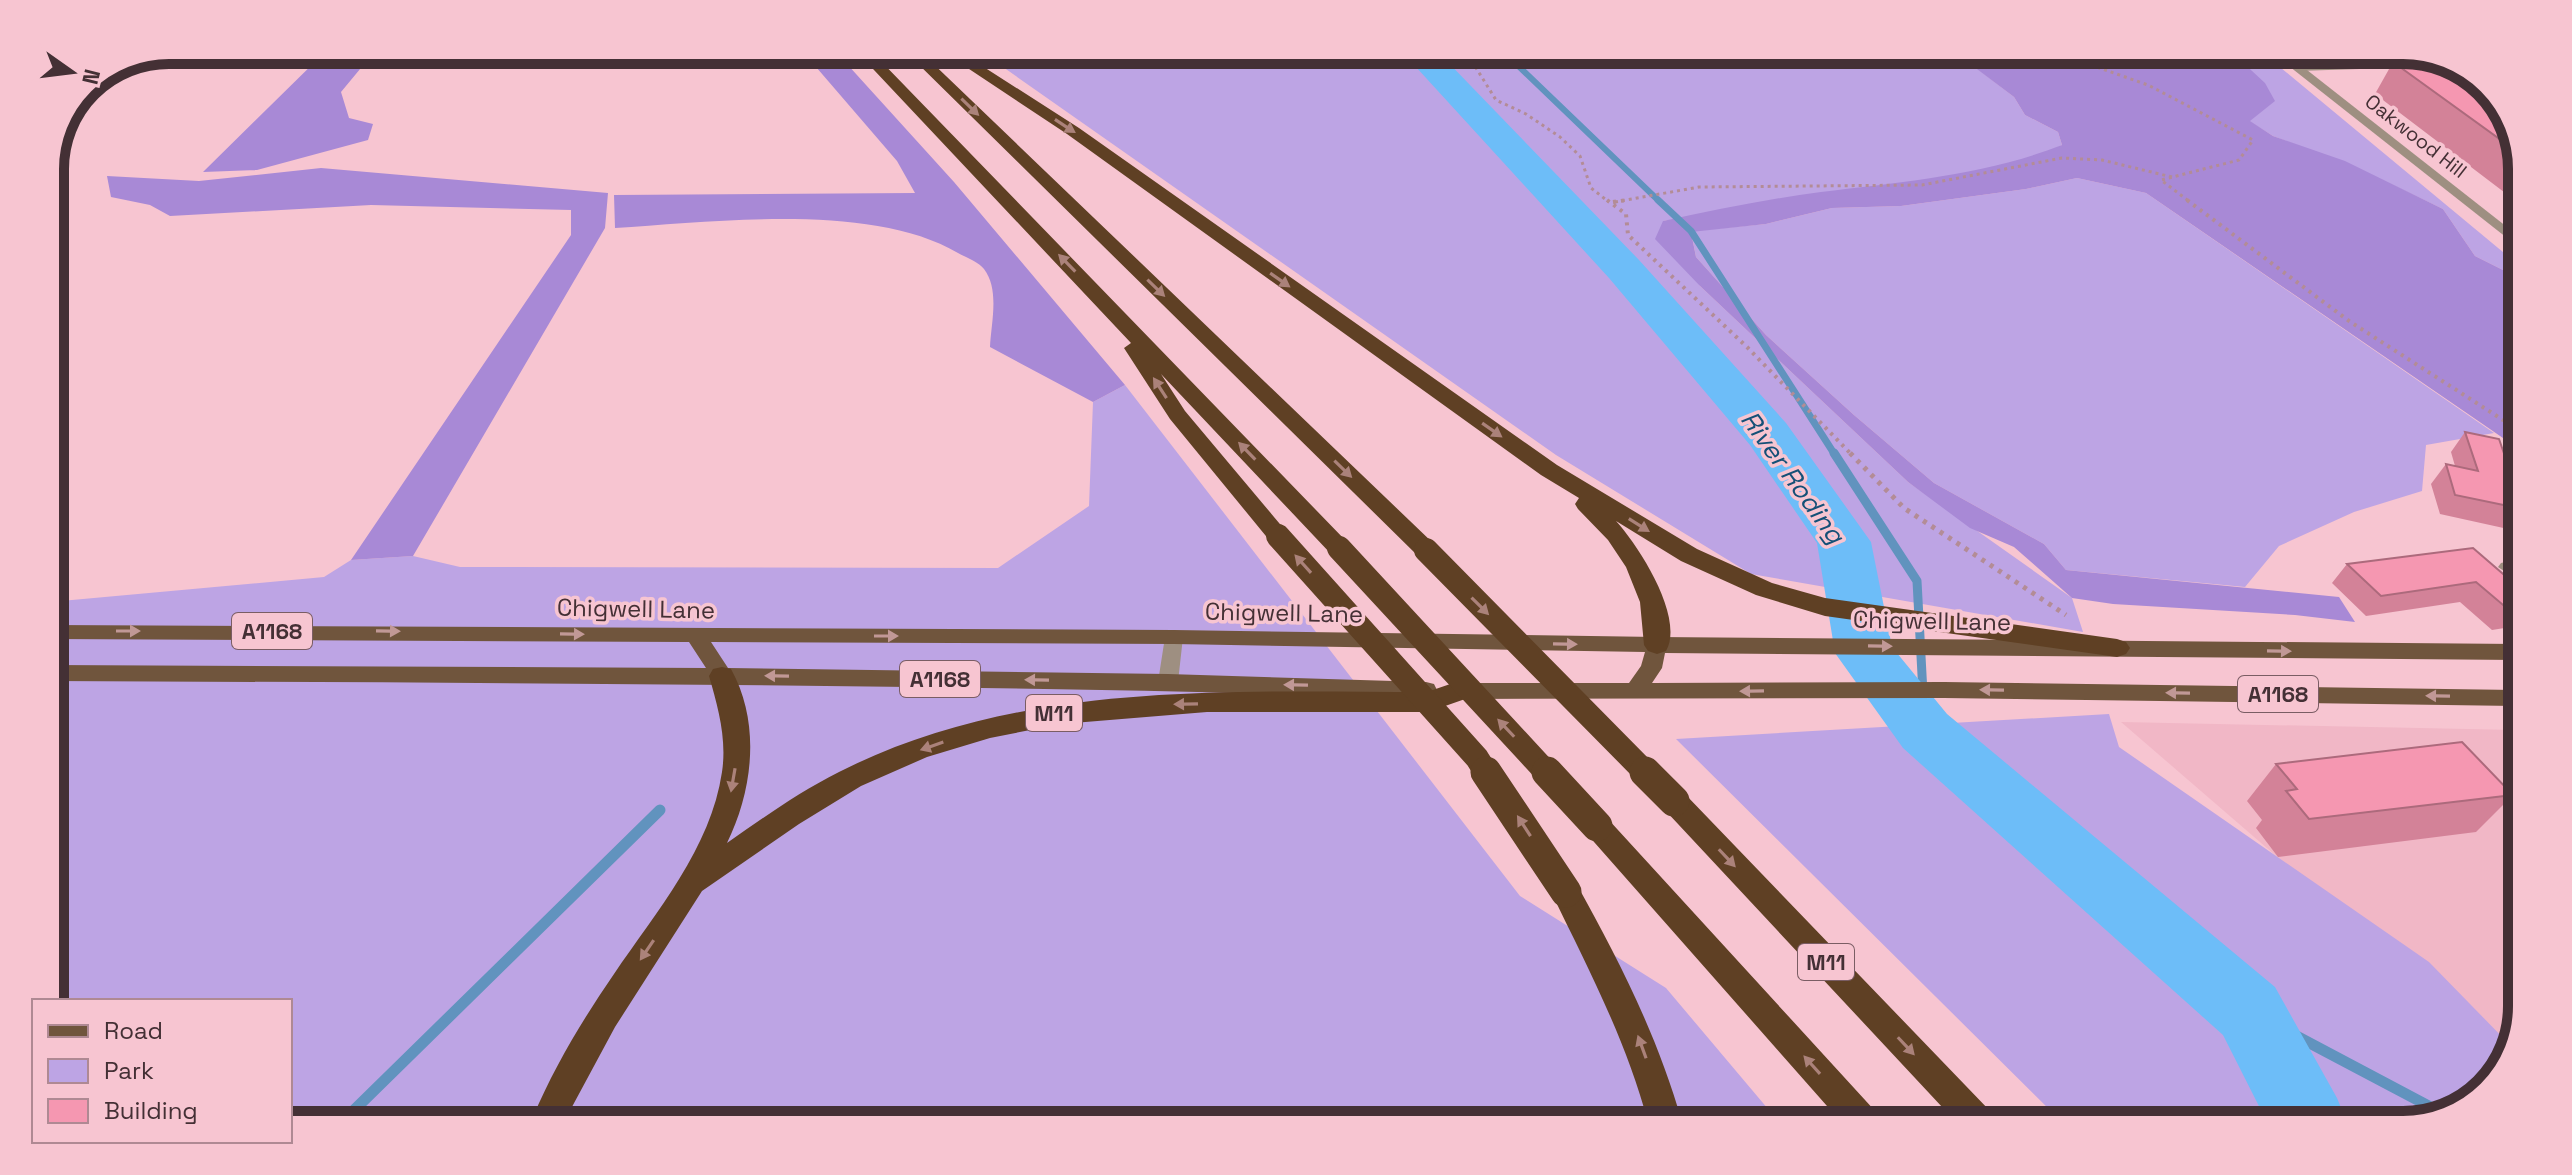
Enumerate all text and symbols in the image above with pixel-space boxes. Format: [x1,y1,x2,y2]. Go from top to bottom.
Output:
north arrow [32,32,112,112]
text: N [76,66,107,87]
street label: Oakwood Hill [2360,88,2472,184]
one-way arrow [960,98,979,116]
one-way arrow [1054,118,1076,133]
one-way arrow [1059,254,1077,273]
one-way arrow [1270,271,1291,287]
one-way arrow [1146,278,1165,297]
one-way arrow [1152,377,1167,398]
water label: River Roding [1733,404,1853,551]
one-way arrow [1482,422,1503,437]
one-way arrow [1238,441,1256,460]
one-way arrow [1333,459,1352,478]
one-way arrow [1628,518,1650,532]
one-way arrow [1294,554,1312,573]
street label: Chigwell Lane [557,592,715,625]
street label: Chigwell Lane [1205,596,1363,629]
one-way arrow [1471,596,1489,615]
street label: Chigwell Lane [1853,604,2011,637]
road number: A1168 [232,613,312,649]
one-way arrow [116,625,141,637]
one-way arrow [376,625,401,638]
one-way arrow [560,628,585,640]
one-way arrow [874,630,899,642]
one-way arrow [1553,638,1578,650]
one-way arrow [1868,640,1893,652]
one-way arrow [2267,645,2292,658]
road number: A1168 [900,661,980,697]
one-way arrow [764,670,789,683]
one-way arrow [1024,674,1049,686]
road number: A1168 [2238,676,2318,712]
one-way arrow [1283,678,1308,691]
one-way arrow [1739,684,1764,697]
one-way arrow [1979,684,2004,697]
one-way arrow [2165,687,2190,699]
one-way arrow [2425,690,2450,703]
road number: M11 [1026,695,1082,731]
one-way arrow [1173,698,1198,711]
one-way arrow [1497,718,1515,737]
one-way arrow [919,741,943,753]
one-way arrow [727,767,739,792]
one-way arrow [1517,816,1532,837]
one-way arrow [1718,848,1736,867]
one-way arrow [640,939,655,961]
road number: M11 [1798,944,1854,980]
legend [32,999,292,1143]
text: Road [104,1015,163,1046]
one-way arrow [1635,1035,1648,1059]
one-way arrow [1897,1036,1915,1055]
text: Park [104,1055,154,1086]
one-way arrow [1804,1055,1821,1075]
text: Building [104,1095,198,1126]

